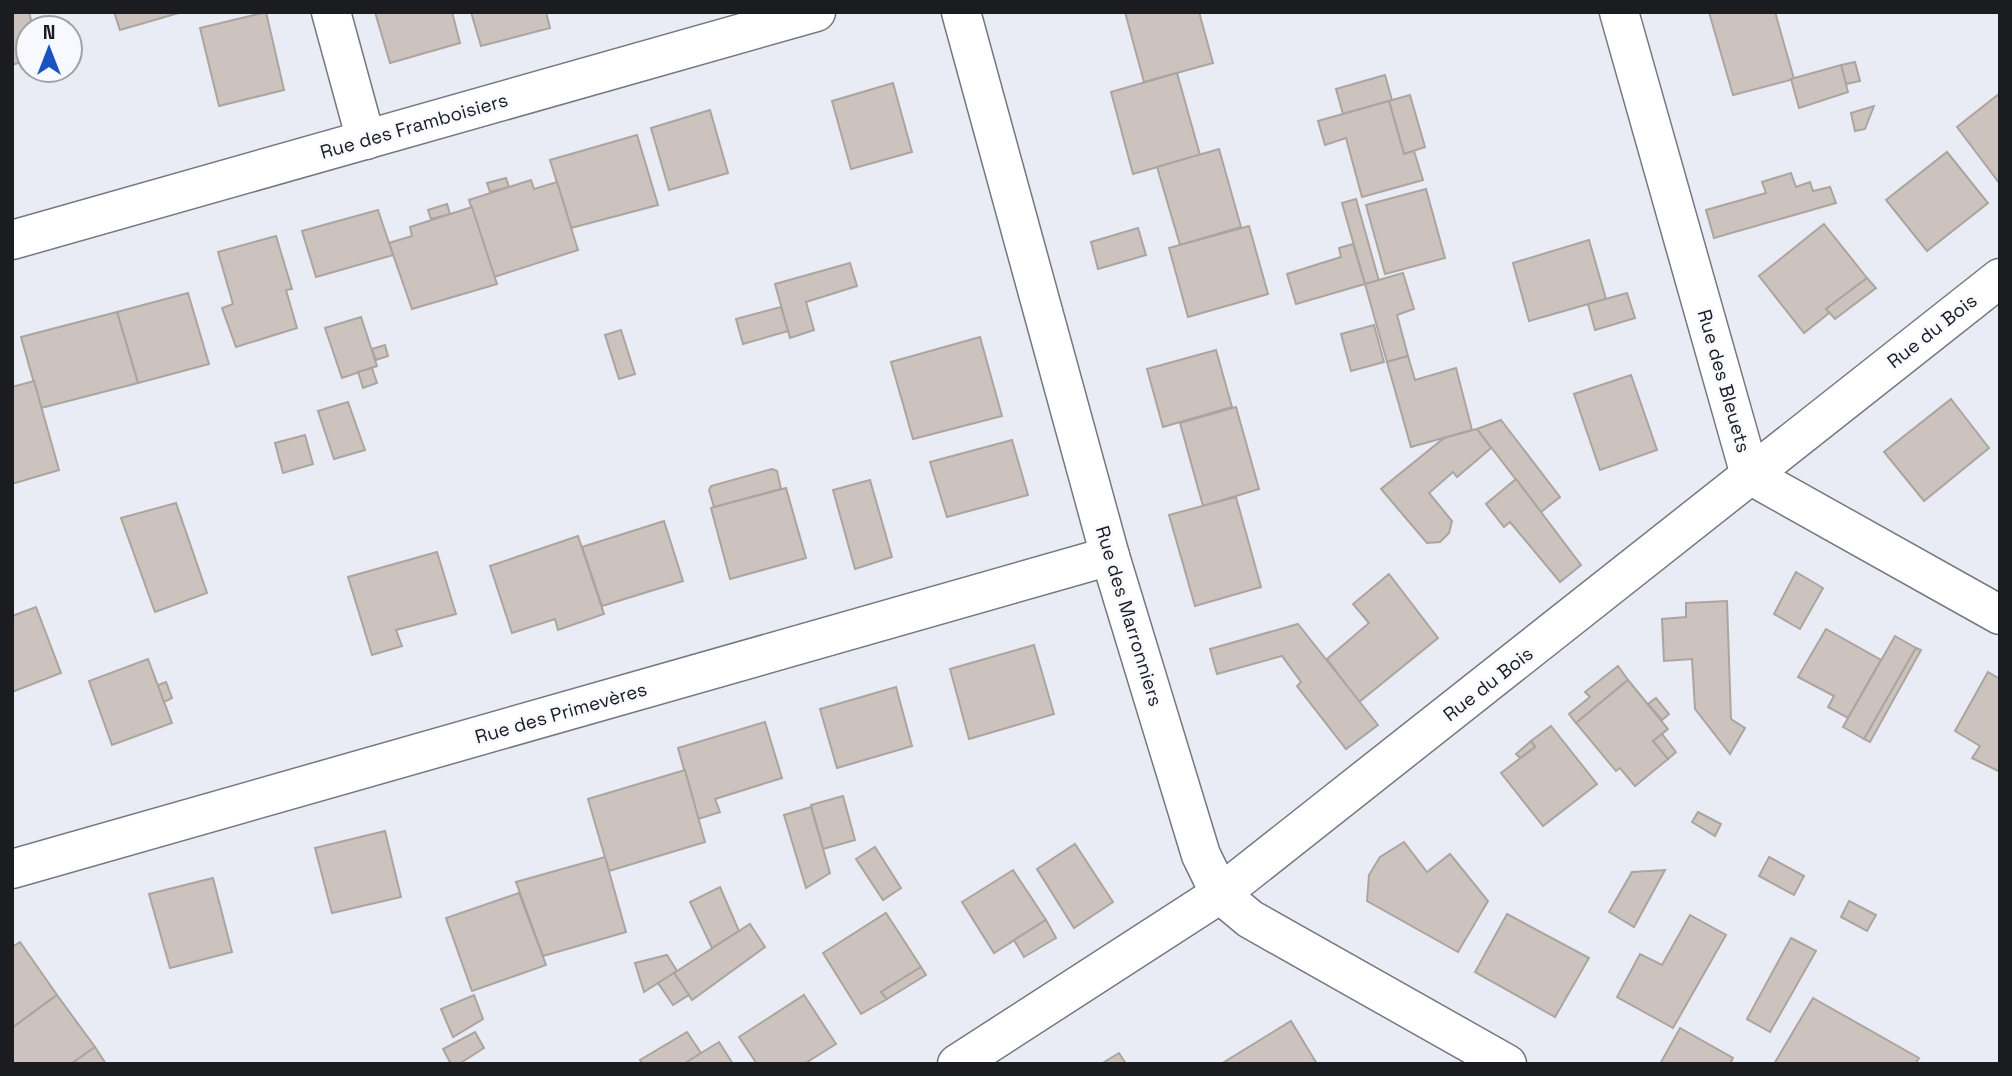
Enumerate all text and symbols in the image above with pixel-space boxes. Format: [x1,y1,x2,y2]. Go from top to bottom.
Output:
north arrow [14,14,84,84]
text: N [43,20,55,45]
street label: Rue des Framboisiers [317,87,511,165]
street label: Rue du Bois [1882,288,1982,374]
street label: Rue des Bleuets [1692,306,1756,456]
street label: Rue des Marronniers [1090,523,1168,709]
street label: Rue du Bois [1438,641,1538,727]
street label: Rue des Primevères [472,676,650,750]

